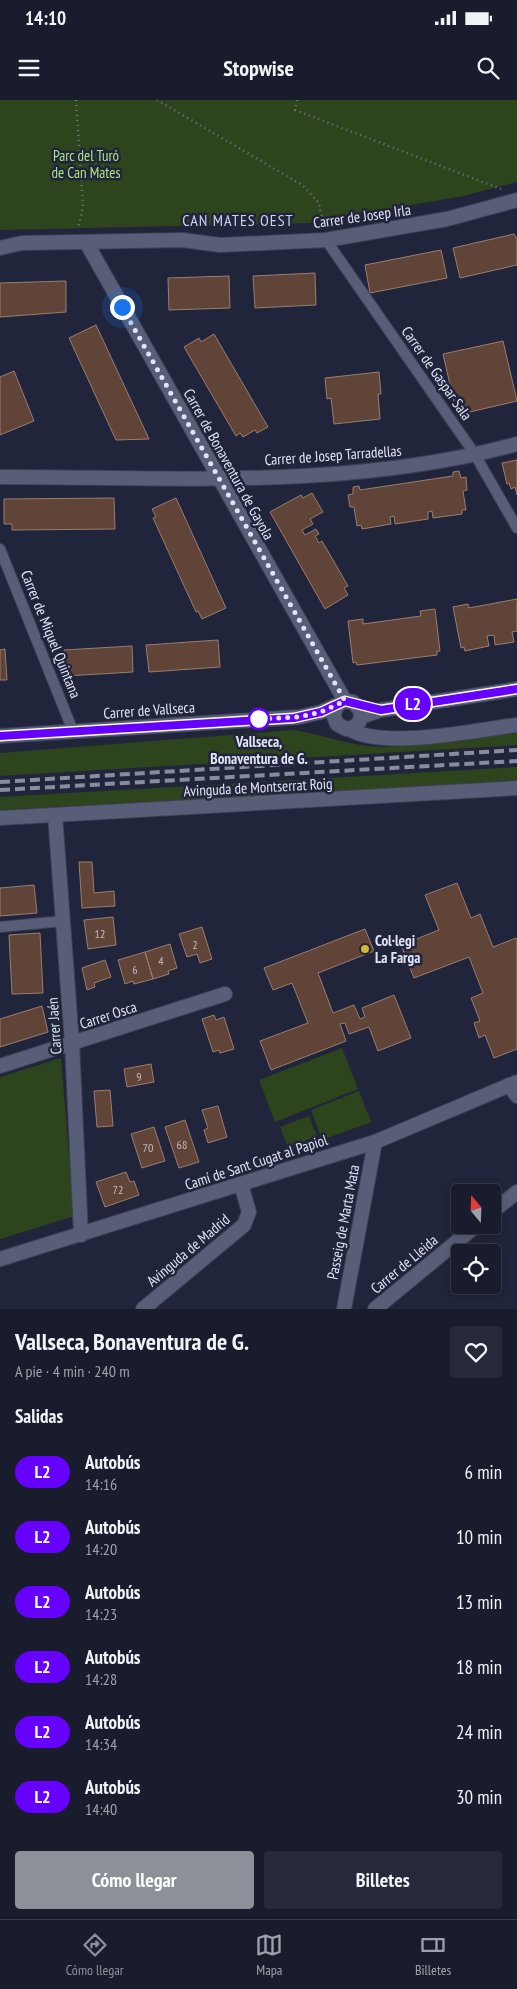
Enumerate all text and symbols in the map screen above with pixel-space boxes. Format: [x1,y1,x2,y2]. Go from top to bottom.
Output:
text: 14:10 [25,6,66,30]
icon: menu [15,54,43,82]
text: Stopwise [223,54,294,82]
icon: search [474,54,502,82]
park label: Parc del Turó de Can Mates [51,146,121,182]
street label: Carrer de Josep Irla [312,200,412,232]
district label: CAN MATES OEST [182,210,294,230]
your location [110,295,135,320]
street label: Carrer de Gaspar Sala [398,322,476,424]
street label: Carrer de Bonaventura de Gayola [180,385,278,543]
street label: Carrer de Josep Tarradellas [264,441,402,469]
street label: Carrer de Miquel Quintana [17,567,85,701]
line badge: L2 [390,688,436,720]
text: L2 [405,692,421,715]
street label: Carrer de Vallseca [103,697,195,723]
marker: Vallseca, Bonaventura de G. [248,708,270,730]
place label: Vallseca, Bonaventura de G. [210,732,308,768]
street label: Avinguda de Montserrat Roig [183,774,333,800]
house number: 12 [95,926,105,941]
place label: Col·legi La Farga [375,931,420,967]
house number: 2 [192,937,198,952]
marker: Col·legi La Farga [359,943,371,955]
house number: 4 [158,953,164,968]
house number: 6 [132,962,138,977]
street label: Carrer Jaén [43,997,65,1055]
street label: Carrer Osca [77,997,139,1033]
house number: 9 [136,1069,142,1084]
street label: Camí de Sant Cugat al Papiol [182,1130,330,1194]
house number: 68 [177,1137,187,1152]
house number: 70 [143,1140,153,1155]
street label: Passeig de Marta Mata [323,1163,363,1281]
house number: 72 [113,1182,123,1197]
north arrow [451,1184,501,1234]
map controls [451,1184,501,1294]
street label: Avinguda de Madrid [143,1210,233,1290]
street label: Carrer de Lleida [367,1230,441,1298]
button: locate [451,1244,501,1294]
text: Vallseca, Bonaventura de G. [15,1326,249,1357]
button: heart [450,1326,502,1378]
text: A pie · 4 min · 240 m [15,1361,130,1381]
text: Salidas [15,1404,63,1428]
text: Autobús [85,1450,141,1474]
text: L2 [34,1460,51,1483]
text: 6 min [465,1460,502,1484]
text: 14:16 [85,1474,117,1494]
text: Autobús [85,1515,141,1539]
text: L2 [34,1525,51,1548]
text: 10 min [456,1525,502,1549]
text: 14:20 [85,1539,117,1559]
text: Autobús [85,1580,141,1604]
text: L2 [34,1590,51,1613]
text: 13 min [456,1590,502,1614]
text: 14:23 [85,1604,117,1624]
text: Autobús [85,1645,141,1669]
text: L2 [34,1655,51,1678]
text: 18 min [456,1655,502,1679]
text: 14:28 [85,1669,117,1689]
text: Autobús [85,1710,141,1734]
text: L2 [34,1720,51,1743]
text: 24 min [456,1720,502,1744]
text: 14:34 [85,1734,117,1754]
text: Autobús [85,1775,141,1799]
text: L2 [34,1785,51,1808]
text: 30 min [456,1785,502,1809]
text: 14:40 [85,1799,117,1819]
button: Cómo llegar [15,1851,254,1909]
button: Billetes [264,1851,502,1909]
tab: Cómo llegar [66,1931,124,1979]
tab: Mapa [255,1931,283,1979]
tab: Billetes [415,1931,451,1979]

